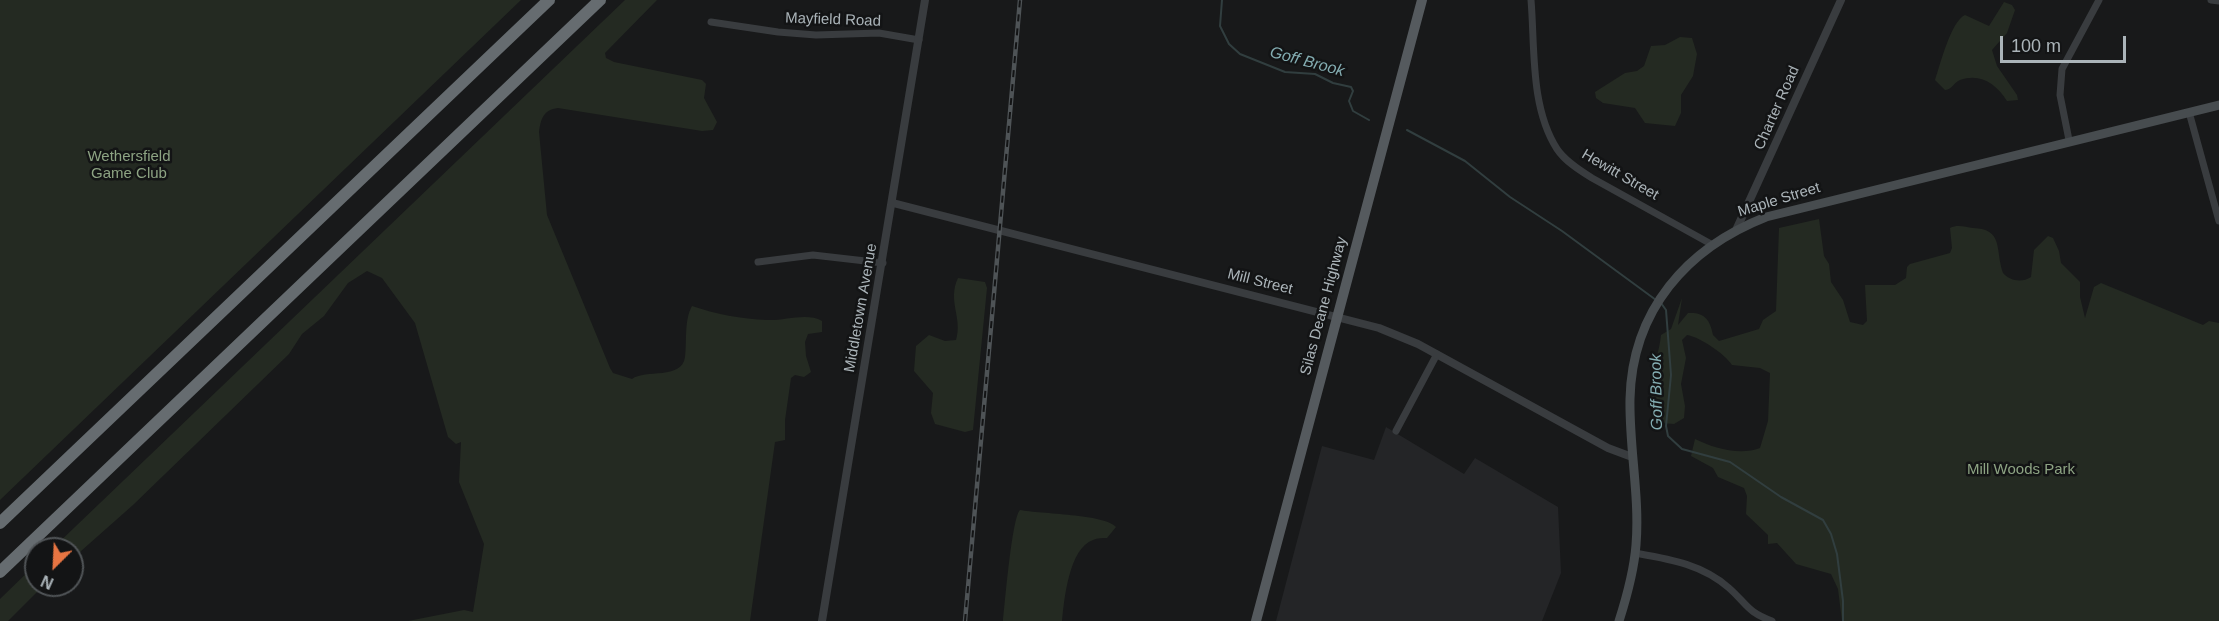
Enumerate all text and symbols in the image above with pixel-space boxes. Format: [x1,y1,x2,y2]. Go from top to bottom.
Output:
street label: Mayfield Road [785,9,881,31]
scale bar [2003,24,2129,62]
text: 100 m [2011,36,2061,56]
water label: Goff Brook [1268,43,1346,81]
street label: Charter Road [1750,63,1804,153]
street label: Hewitt Street [1578,146,1662,204]
park label: Wethersfield Game Club [87,148,171,183]
street label: Maple Street [1736,179,1822,221]
street label: Silas Deane Highway [1297,235,1351,377]
street label: Middletown Avenue [841,242,881,374]
street label: Mill Street [1225,265,1295,299]
water label: Goff Brook [1647,354,1667,430]
park label: Mill Woods Park [1967,461,2075,479]
north arrow [24,537,84,597]
text: N [39,572,56,592]

